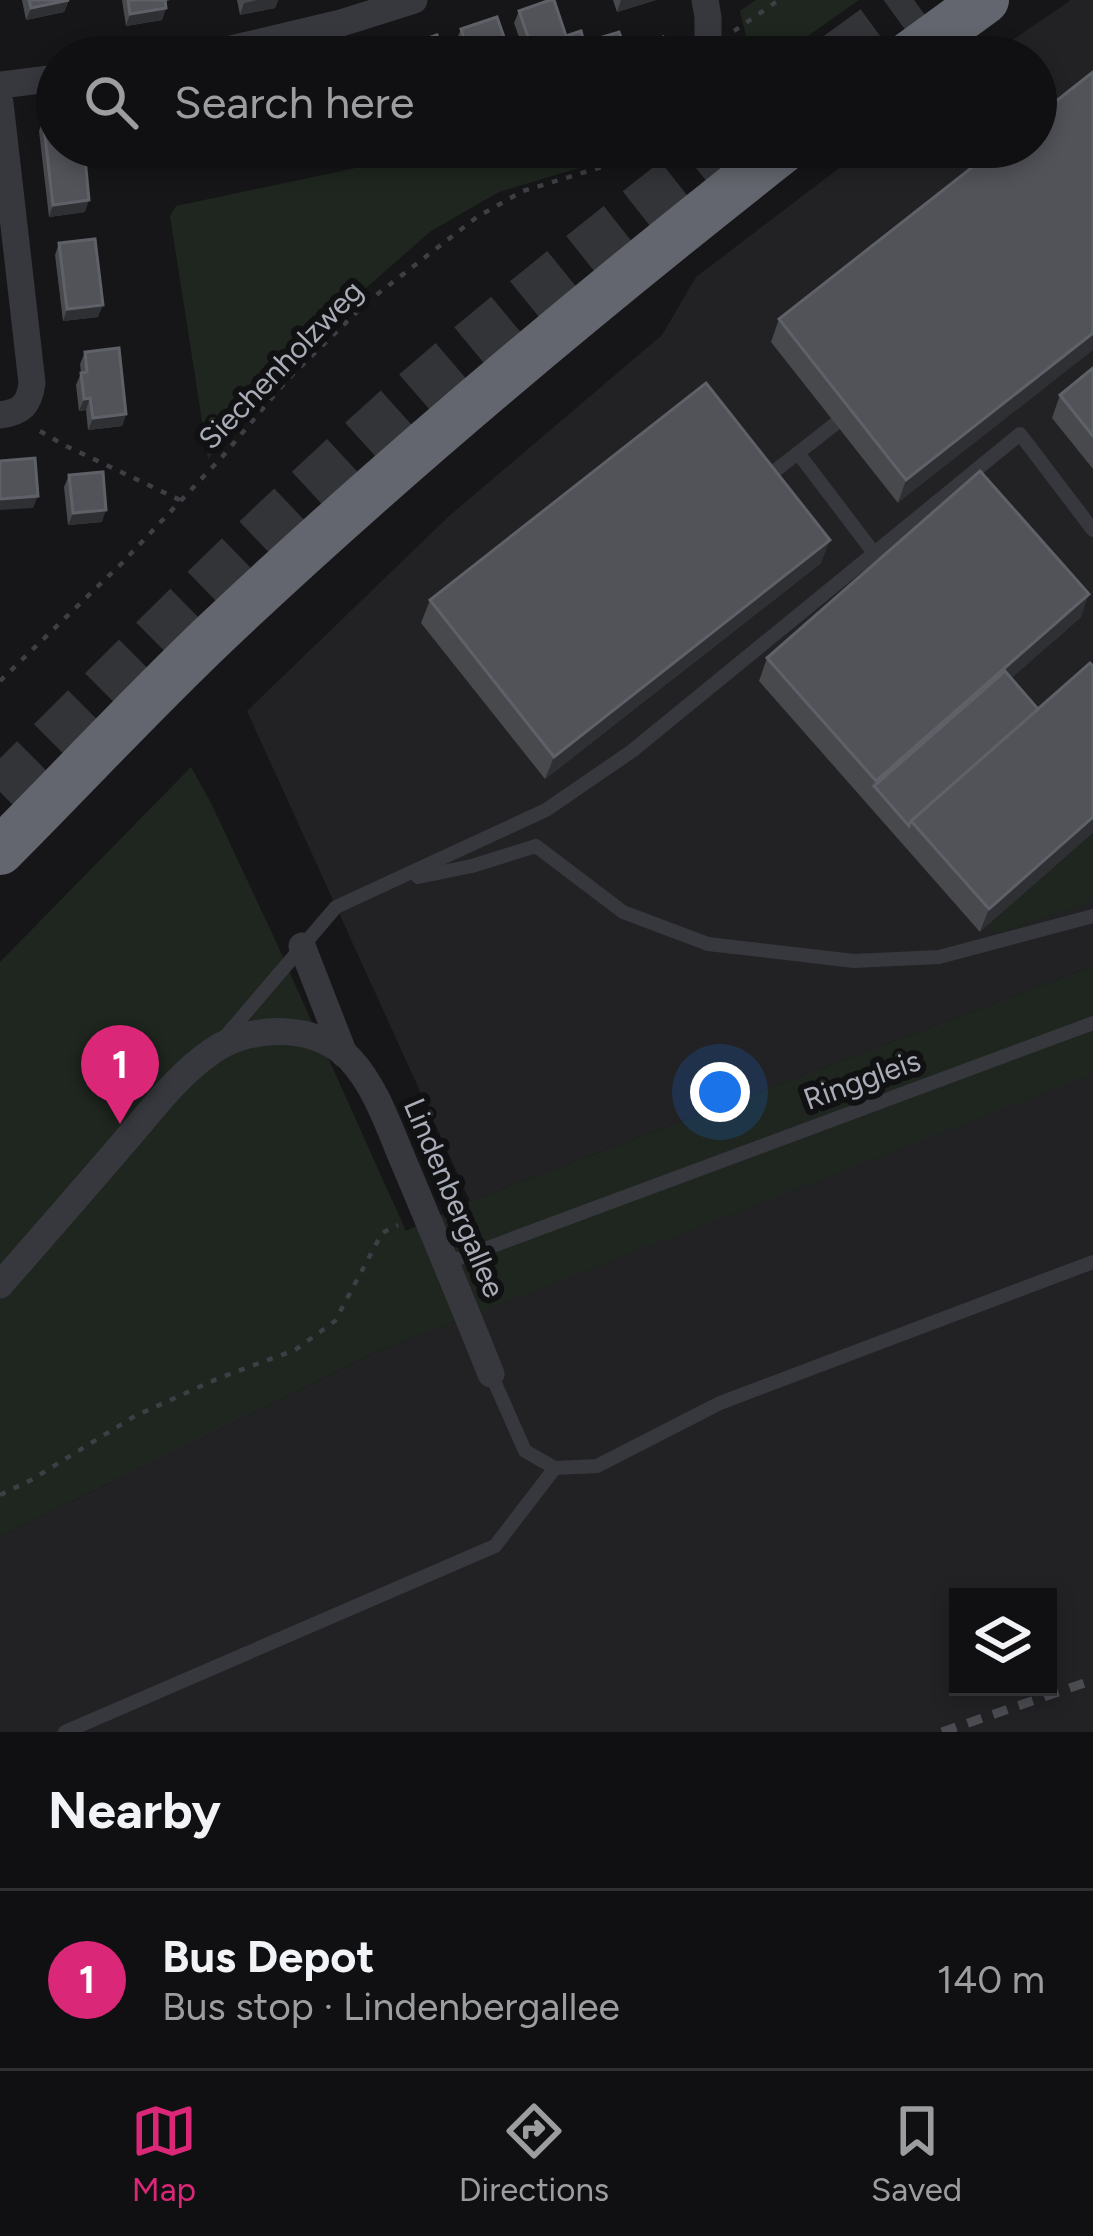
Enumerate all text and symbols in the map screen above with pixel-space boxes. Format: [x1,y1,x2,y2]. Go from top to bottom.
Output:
search box [36,36,1057,168]
icon: search [78,69,144,135]
text: Search here [174,75,414,129]
street label: Siechenholzweg [191,272,371,457]
pin: 1 [81,1025,159,1124]
street label: Ringgleis [798,1041,925,1118]
your location [690,1062,750,1122]
street label: Lindenbergallee [396,1093,513,1303]
map controls [949,1588,1057,1696]
button: layers [949,1588,1057,1696]
text: Nearby [48,1780,221,1841]
text: Bus Depot [162,1929,375,1983]
text: 1 [79,1956,95,2003]
text: 140 m [937,1956,1045,2003]
text: Bus stop · Lindenbergallee [162,1983,620,2030]
tab: Map [131,2098,197,2209]
tab: Directions [459,2098,609,2209]
tab: Saved [871,2098,962,2209]

